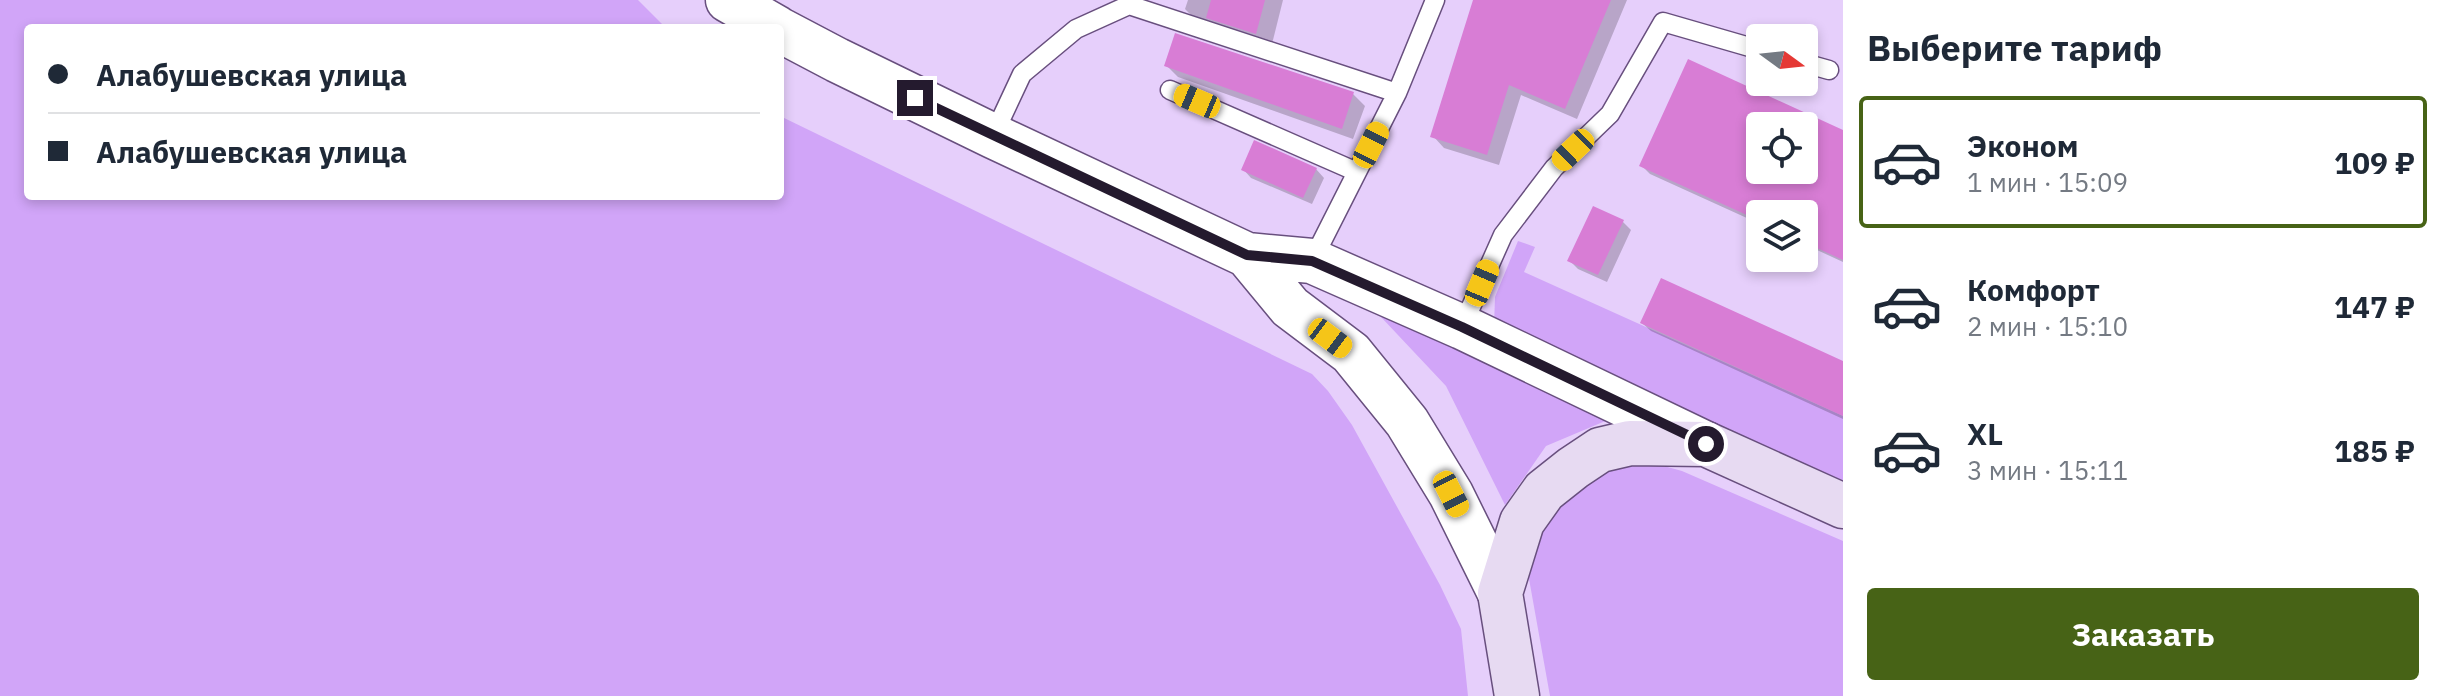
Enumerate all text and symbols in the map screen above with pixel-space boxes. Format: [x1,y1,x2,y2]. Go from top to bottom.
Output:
north arrow [1746,24,1818,96]
map controls [1746,24,1818,272]
text: Выберите тариф [1867,24,2162,71]
text: Алабушевская улица [96,55,407,94]
route end [897,80,933,116]
car [1170,81,1224,121]
button: locate [1746,112,1818,184]
car [1349,118,1393,172]
car [1547,125,1599,175]
icon: car [1871,126,1943,198]
text: Эконом [1967,126,2078,165]
text: Алабушевская улица [96,132,407,171]
text: 109 ₽ [2334,143,2415,182]
text: 1 мин · 15:09 [1967,165,2128,199]
button: layers [1746,200,1818,272]
car [1462,256,1502,310]
icon: car [1871,270,1943,342]
text: Комфорт [1967,270,2100,309]
text: 147 ₽ [2334,287,2415,326]
text: 2 мин · 15:10 [1967,309,2128,343]
car [1304,314,1356,362]
icon: car [1871,414,1943,486]
text: XL [1967,414,2003,453]
route start [1688,426,1724,462]
text: 185 ₽ [2334,431,2415,470]
text: 3 мин · 15:11 [1967,453,2128,487]
car [1429,467,1473,521]
button: Заказать [1867,588,2419,680]

